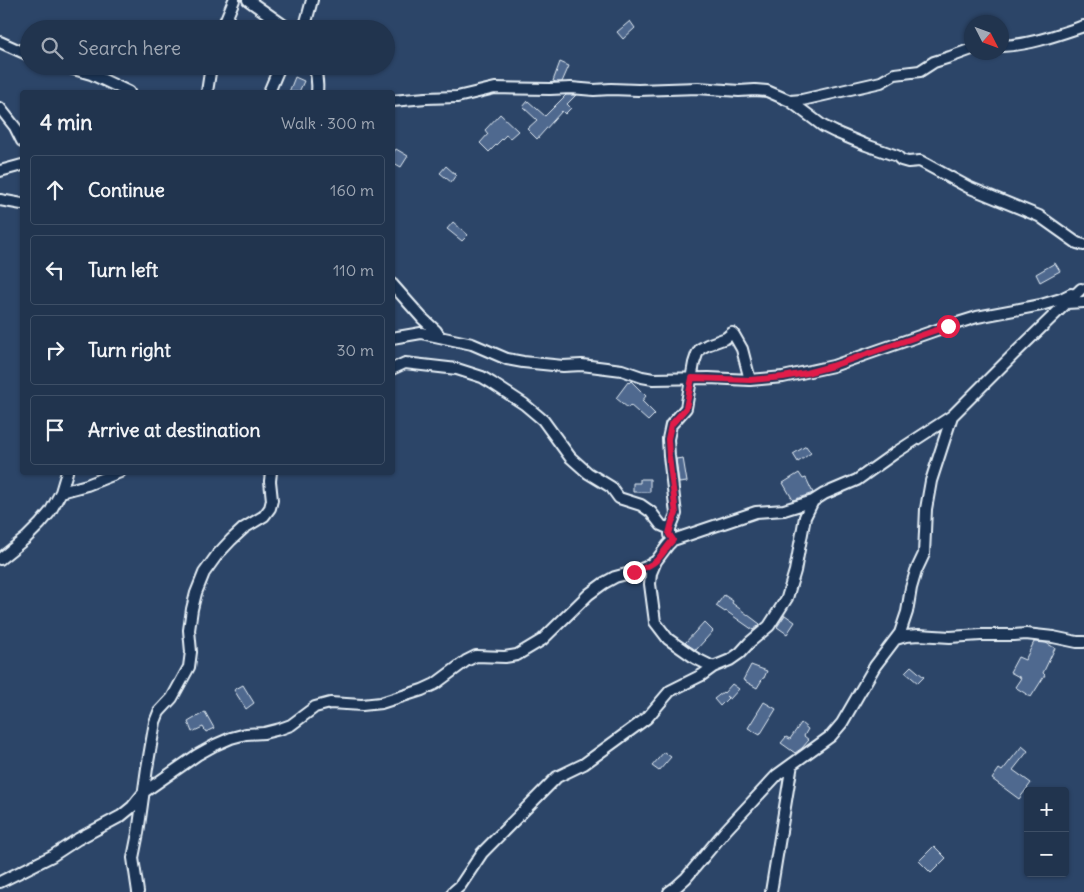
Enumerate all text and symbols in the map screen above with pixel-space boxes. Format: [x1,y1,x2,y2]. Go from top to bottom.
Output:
north arrow [964,15,1009,60]
search box [20,20,395,75]
icon: search [38,34,66,62]
text: Search here [78,36,181,60]
text: 4 min [40,109,92,136]
text: Walk · 300 m [281,113,375,133]
icon: ahead [41,176,69,204]
text: Continue [88,178,165,202]
text: 160 m [330,180,374,200]
icon: left [41,256,69,284]
text: Turn left [88,258,158,282]
text: 110 m [333,260,374,280]
route start [937,315,960,338]
icon: right [41,336,69,364]
text: Turn right [88,338,171,362]
text: 30 m [337,340,374,360]
icon: arrive [41,416,69,444]
text: Arrive at destination [88,418,261,442]
route end [623,561,646,584]
map controls [1024,787,1069,877]
button: + [1024,787,1069,832]
button: − [1024,832,1069,877]

